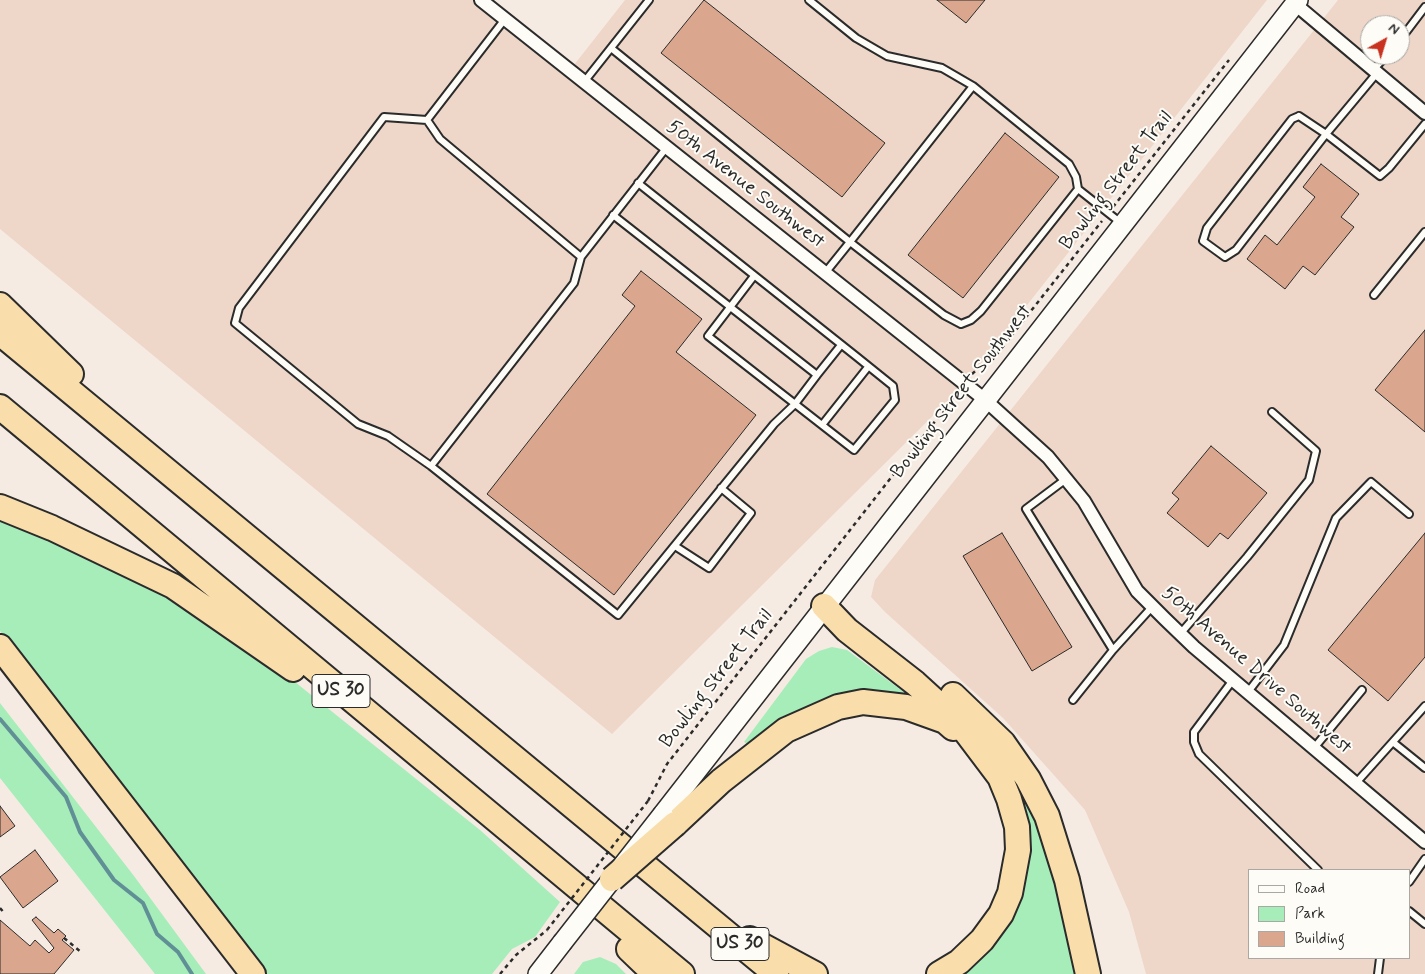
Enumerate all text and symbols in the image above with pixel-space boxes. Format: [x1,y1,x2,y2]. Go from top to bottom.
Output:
north arrow [1360,15,1410,65]
text: N [1385,19,1403,39]
street label: Bowling Street Trail [1055,107,1179,255]
street label: 50th Avenue Southwest [661,116,829,254]
street label: Bowling Street Southwest [887,300,1037,484]
street label: 50th Avenue Drive Southwest [1156,582,1356,760]
street label: Bowling Street Trail [655,605,779,753]
road number: US 30 [312,674,370,708]
legend [1248,869,1410,959]
text: Road [1295,879,1325,899]
text: Park [1295,904,1325,924]
road number: US 30 [711,928,769,961]
text: Building [1295,929,1345,949]

